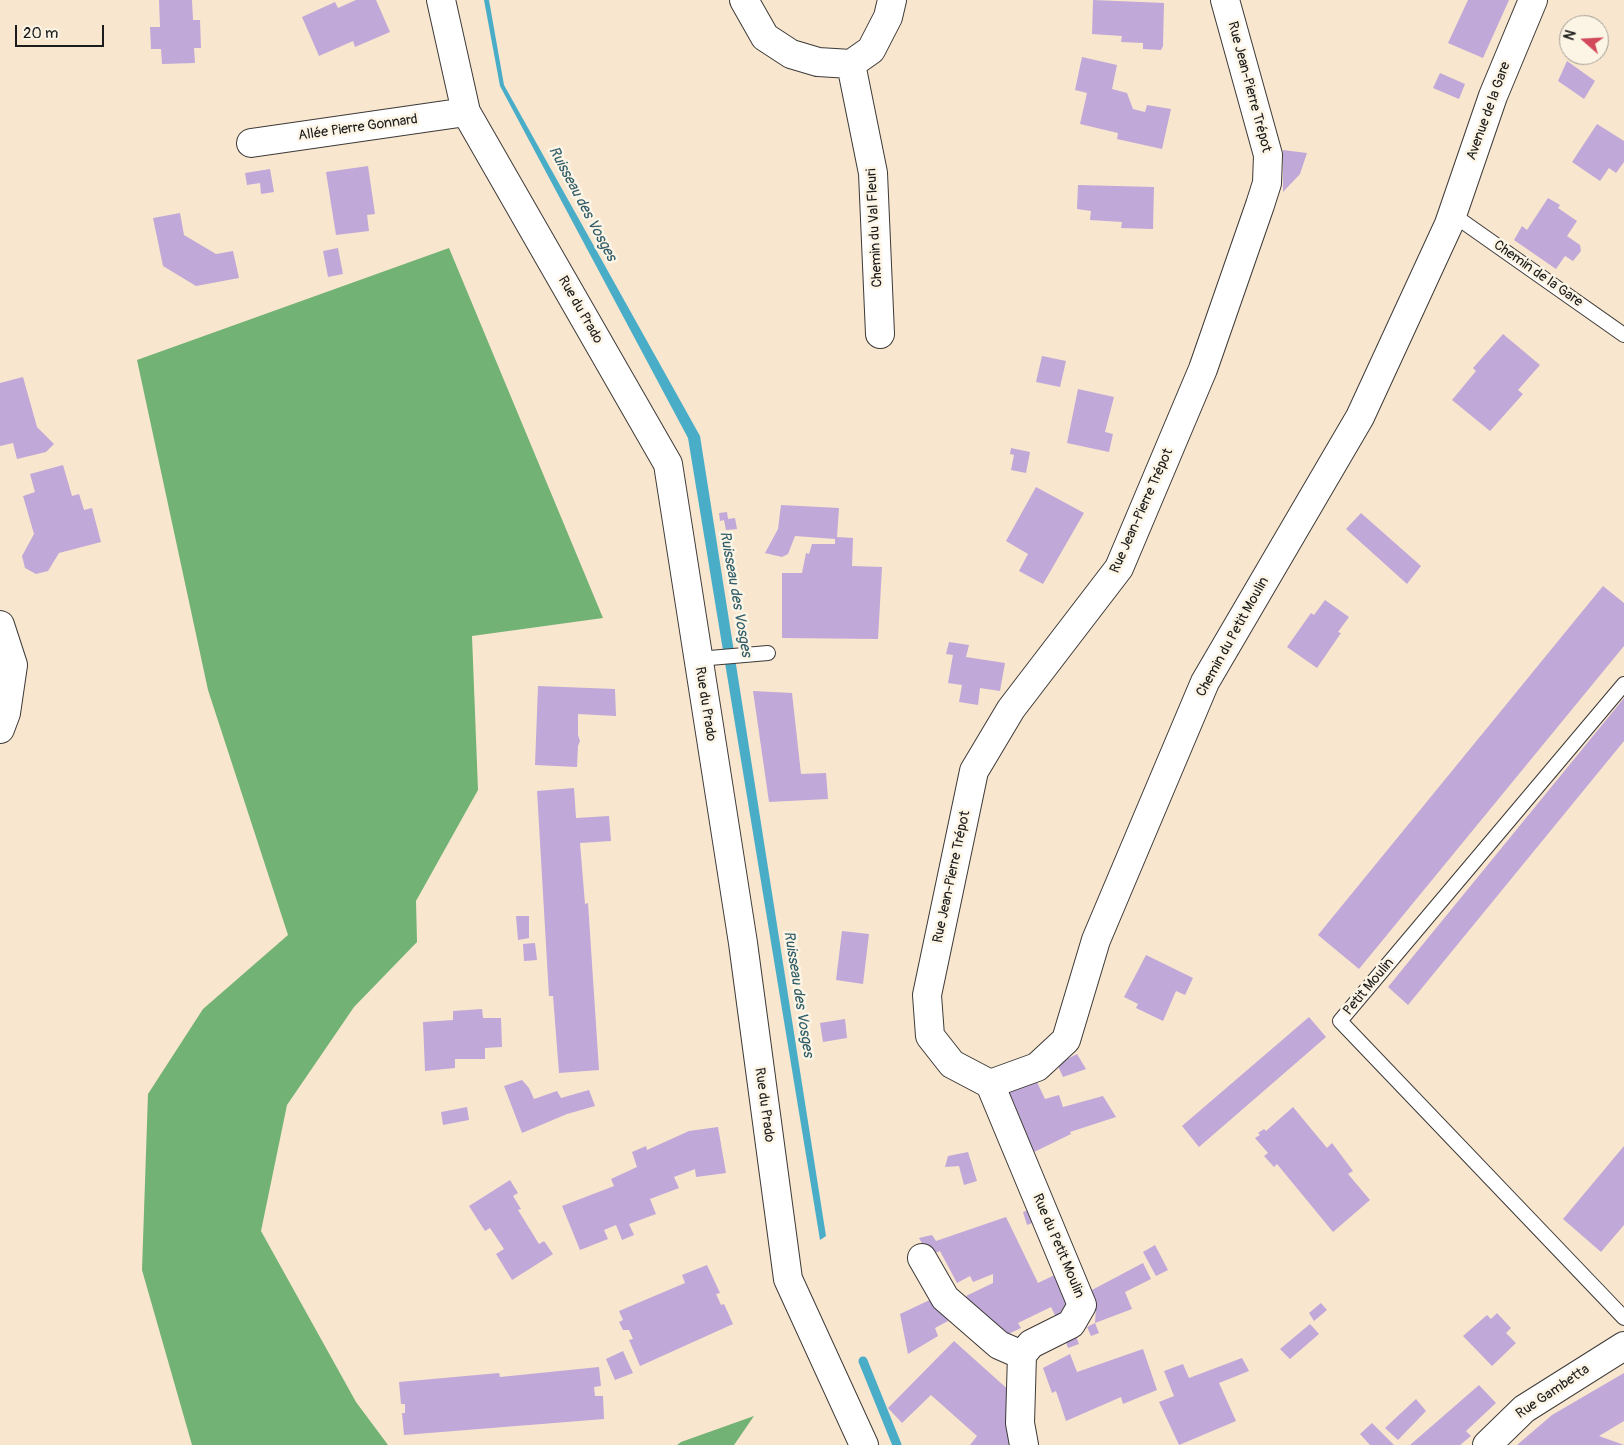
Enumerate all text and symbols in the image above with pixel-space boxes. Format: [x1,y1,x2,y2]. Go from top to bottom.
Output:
scale bar [18,15,106,47]
north arrow [1559,15,1609,65]
street label: Rue Jean-Pierre Trépot [1223,20,1275,154]
text: 20 m [23,24,58,43]
text: N [1561,28,1580,43]
street label: Avenue de la Gare [1463,60,1515,162]
street label: Allée Pierre Gonnard [297,111,419,145]
water label: Ruisseau des Vosges [544,144,620,264]
street label: Chemin du Val Fleuri [863,168,887,288]
street label: Chemin de la Gare [1490,237,1586,311]
street label: Rue du Prado [554,273,606,347]
street label: Rue Jean-Pierre Trépot [1107,446,1177,576]
water label: Ruisseau des Vosges [715,530,755,658]
street label: Chemin du Petit Moulin [1193,574,1273,700]
street label: Rue du Prado [691,666,719,742]
street label: Rue Jean-Pierre Trépot [930,809,974,945]
water label: Ruisseau des Vosges [779,930,817,1058]
street label: Petit Moulin [1340,955,1398,1019]
street label: Rue du Prado [750,1067,778,1143]
street label: Rue du Petit Moulin [1028,1191,1088,1301]
street label: Rue Gambetta [1513,1361,1593,1423]

